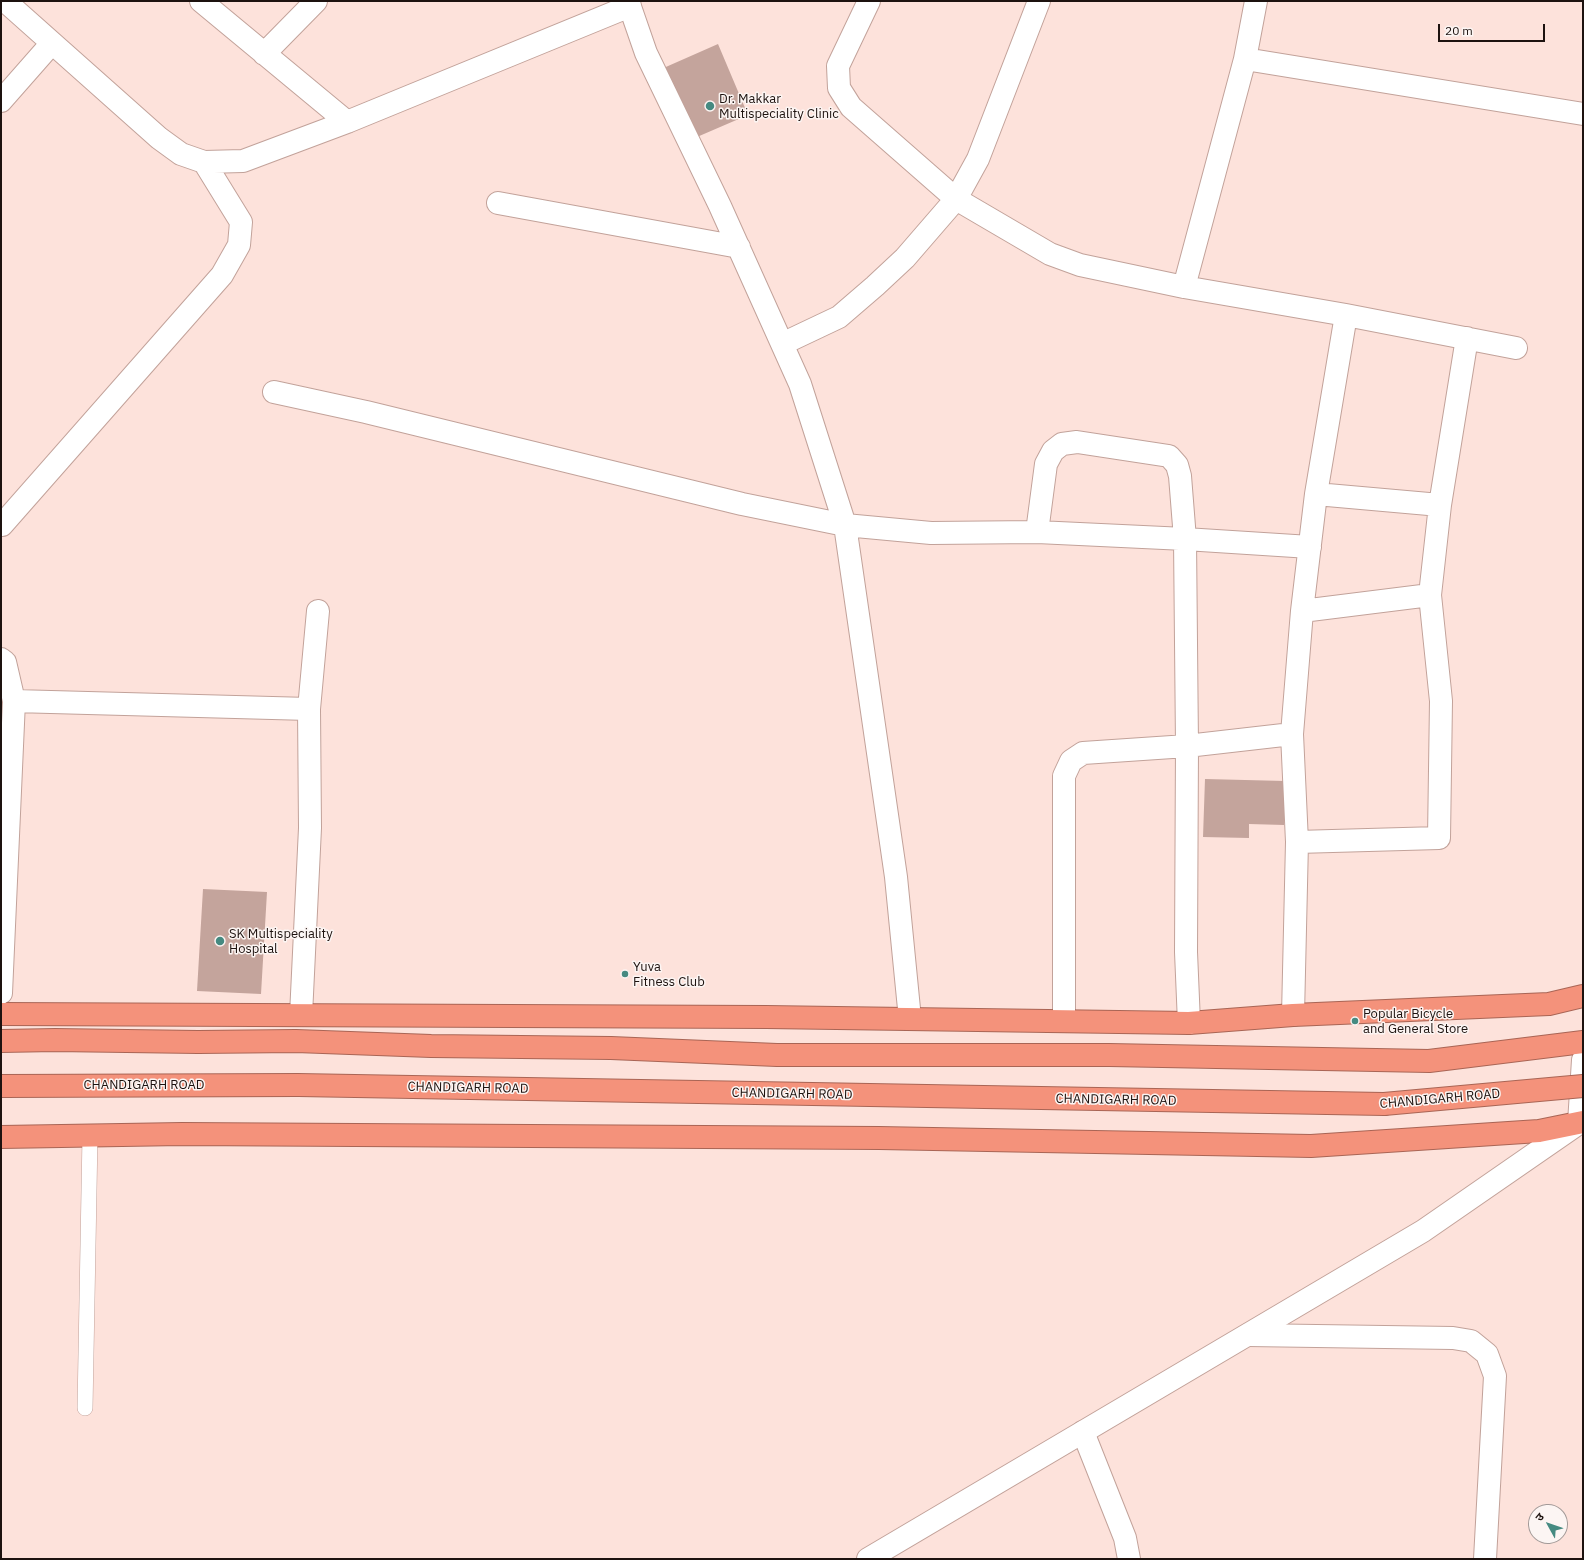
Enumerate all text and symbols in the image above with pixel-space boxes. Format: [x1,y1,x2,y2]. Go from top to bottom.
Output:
scale bar [1440,16,1547,42]
text: 20 m [1445,23,1473,38]
place label: Dr. Makkar Multispeciality Clinic [719,91,839,122]
marker: Dr. Makkar Multispeciality Clinic [704,100,716,112]
place label: SK Multispeciality Hospital [229,926,333,957]
marker: SK Multispeciality Hospital [214,935,226,947]
place label: Yuva Fitness Club [633,959,705,990]
marker: Yuva Fitness Club [620,969,630,979]
place label: Popular Bicycle and General Store [1363,1006,1468,1037]
marker: Popular Bicycle and General Store [1350,1016,1360,1026]
street label: CHANDIGARH ROAD [84,1077,204,1093]
street label: CHANDIGARH ROAD [407,1079,529,1097]
street label: CHANDIGARH ROAD [731,1085,853,1103]
street label: CHANDIGARH ROAD [1379,1086,1501,1112]
street label: CHANDIGARH ROAD [1055,1091,1177,1109]
north arrow [1528,1504,1568,1544]
text: उ [1532,1510,1547,1524]

